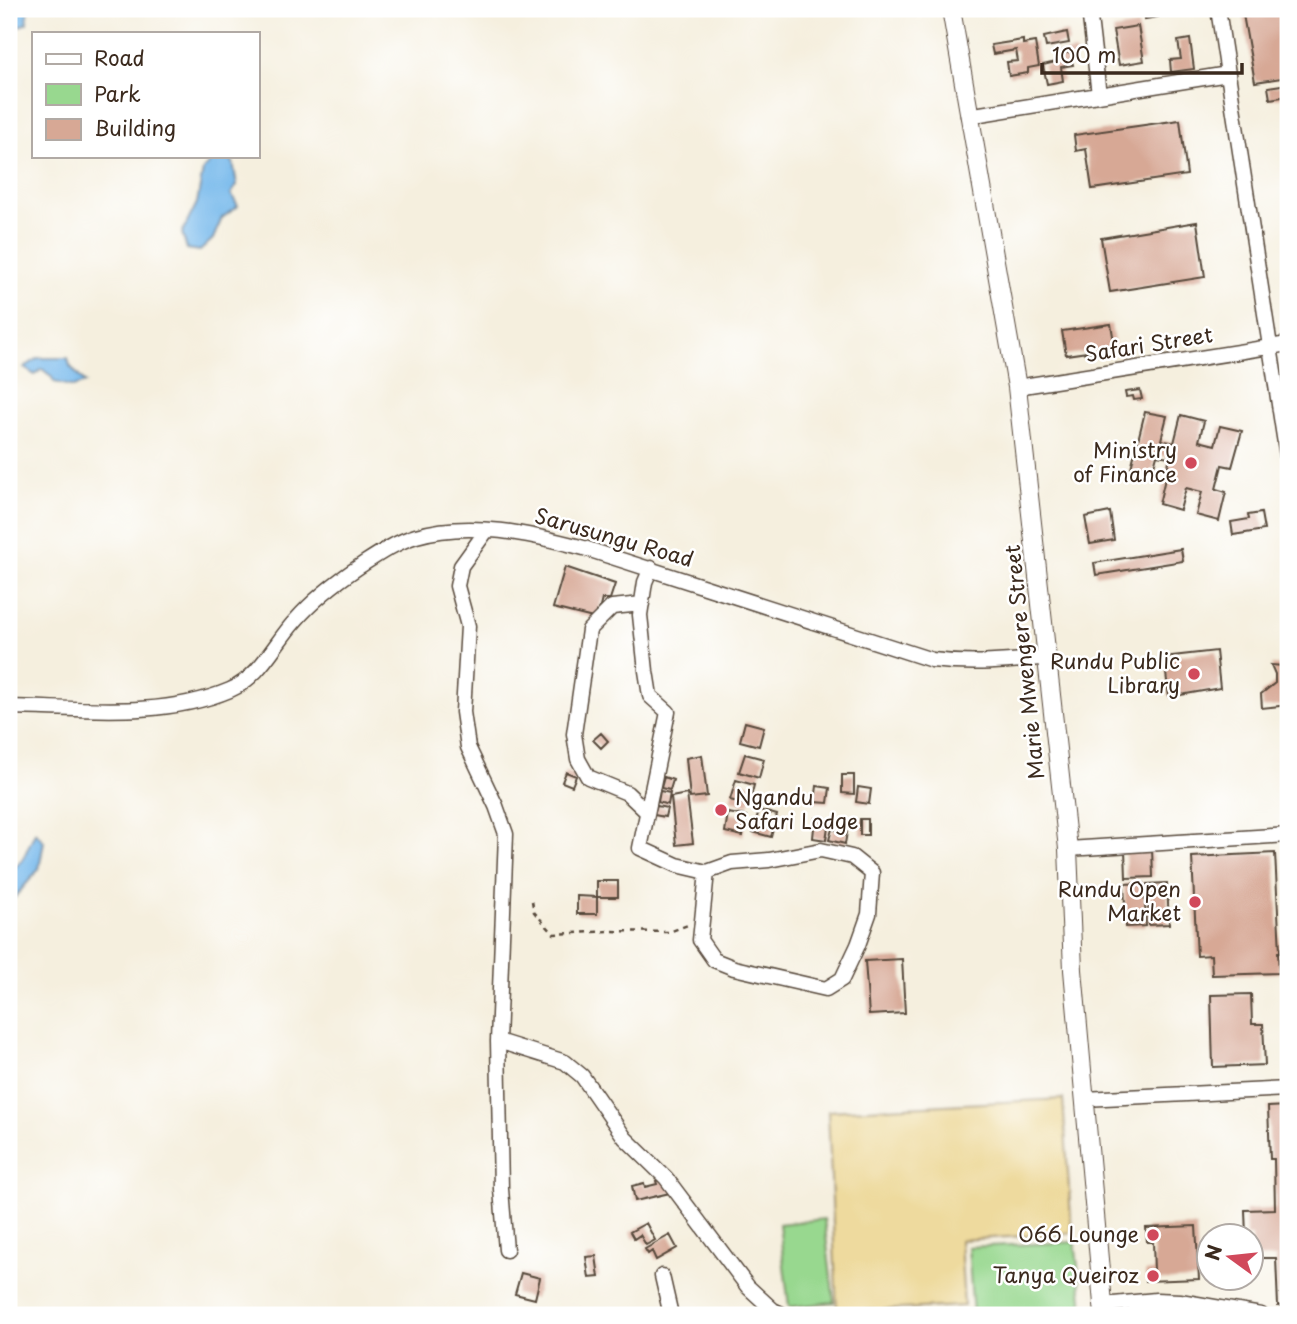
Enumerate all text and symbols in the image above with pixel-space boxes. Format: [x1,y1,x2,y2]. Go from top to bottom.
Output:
legend [32,32,259,158]
scale bar [1042,32,1241,76]
text: 100 m [1052,38,1116,70]
text: Road [94,41,145,73]
text: Park [94,77,141,109]
text: Building [94,111,176,143]
street label: Safari Street [1083,317,1215,369]
place label: Ministry of Finance [1073,433,1177,489]
marker: Ministry of Finance [1183,455,1199,471]
street label: Sarusungu Road [531,498,698,574]
street label: Marie Mwengere Street [995,543,1051,781]
place label: Rundu Public Library [1050,644,1180,700]
marker: Rundu Public Library [1186,666,1202,682]
place label: Ngandu Safari Lodge [735,780,858,836]
marker: Ngandu Safari Lodge [713,802,729,818]
place label: Rundu Open Market [1058,872,1181,928]
marker: Rundu Open Market [1187,894,1203,910]
place label: 066 Lounge [1018,1217,1139,1249]
north arrow [1196,1222,1266,1292]
marker: 066 Lounge [1145,1227,1161,1243]
text: N [1197,1241,1228,1263]
place label: Tanya Queiroz [992,1258,1139,1290]
marker: Tanya Queiroz [1145,1268,1161,1284]

